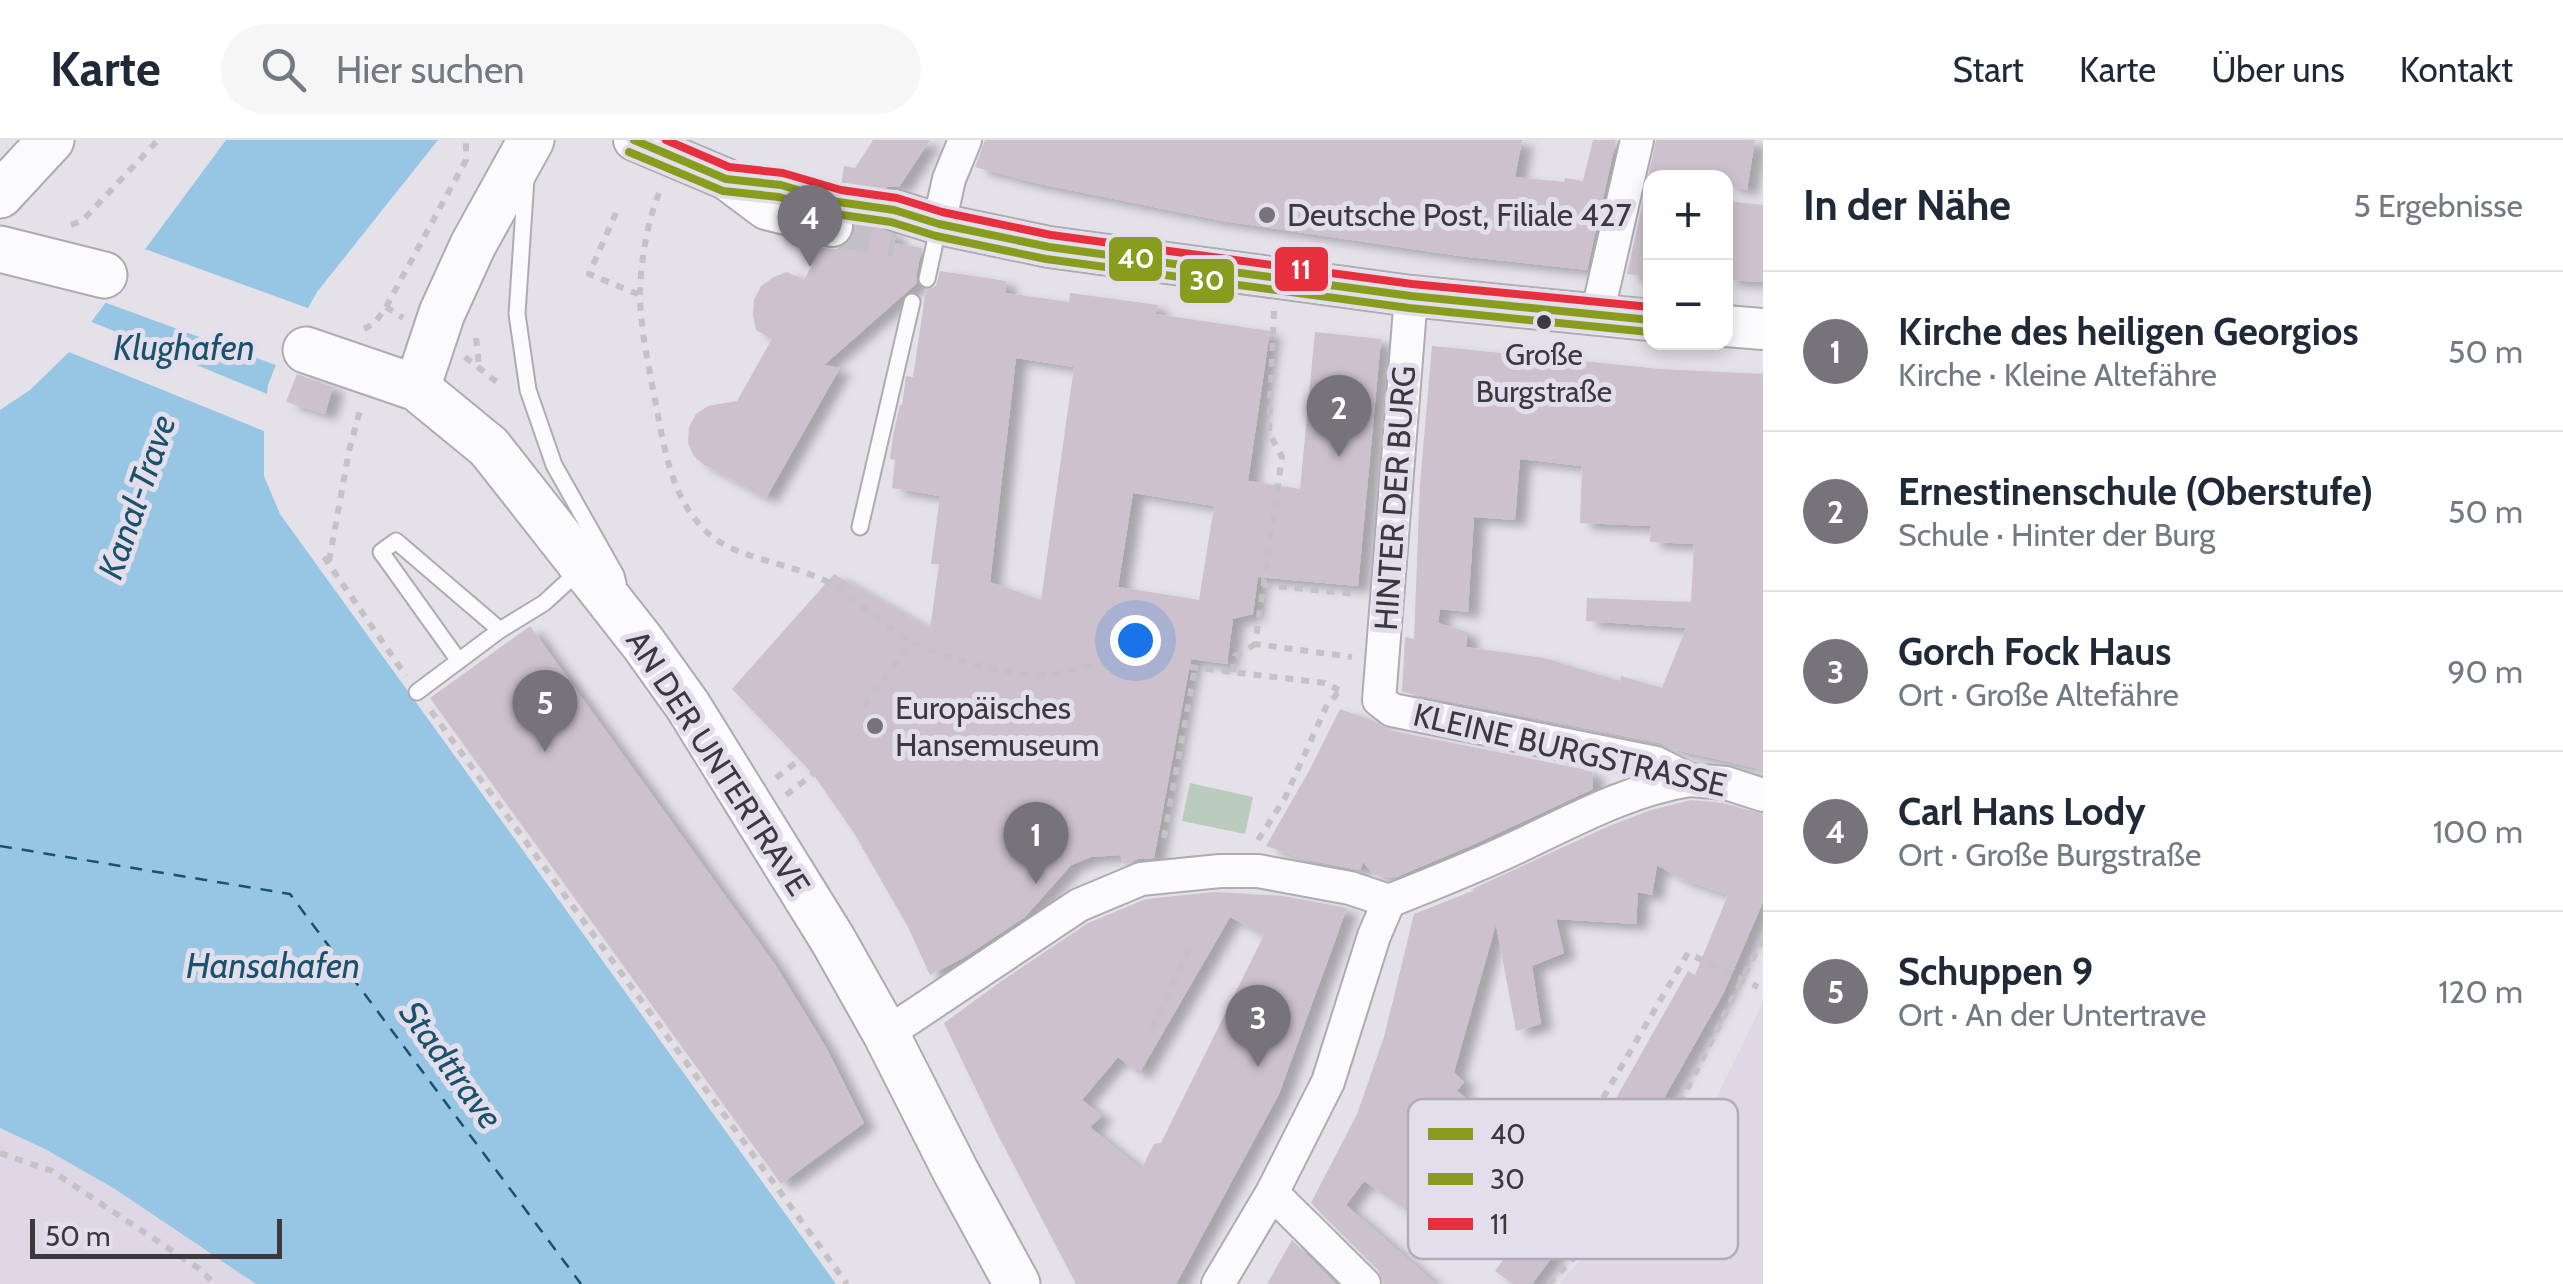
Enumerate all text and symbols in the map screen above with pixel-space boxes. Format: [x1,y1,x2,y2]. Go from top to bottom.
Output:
search box [221,24,921,114]
text: Karte [50,40,161,98]
icon: search [256,42,311,97]
text: Hier suchen [336,46,525,93]
text: Start [1953,48,2024,91]
text: Karte [2079,48,2156,91]
text: Über uns [2211,48,2345,91]
text: Kontakt [2400,48,2513,91]
map controls [1643,170,1733,350]
button: + [1643,170,1733,260]
text: In der Nähe [1803,179,2011,231]
pin: 4 [778,184,842,267]
text: 5 Ergebnisse [2353,186,2523,225]
place label: Deutsche Post, Filiale 427 [1287,195,1632,234]
marker: Deutsche Post, Filiale 427 [1256,204,1278,226]
line badge: 40 [1107,235,1164,283]
text: 40 [1117,241,1155,275]
line badge: 11 [1273,245,1330,293]
text: 11 [1291,252,1311,286]
line badge: 30 [1178,257,1236,305]
button: − [1643,260,1733,350]
text: 30 [1190,263,1224,297]
text: Kirche des heiligen Georgios [1898,308,2359,355]
marker: Große Burgstraße [1534,312,1554,332]
water label: Klughafen [113,326,255,369]
text: 1 [1830,332,1841,371]
text: 50 m [2448,332,2523,371]
place label: Große Burgstraße [1476,336,1612,410]
text: Kirche · Kleine Altefähre [1898,355,2217,394]
street label: HINTER DER BURG [1366,364,1423,632]
pin: 2 [1306,374,1372,457]
water label: Kanal-Trave [88,409,185,584]
text: Ernestinenschule (Oberstufe) [1898,468,2373,515]
text: 2 [1827,492,1844,531]
text: 50 m [2448,492,2523,531]
text: Schule · Hinter der Burg [1898,515,2215,554]
your location [1110,615,1161,666]
street label: AN DER UNTERTRAVE [618,623,819,903]
text: Gorch Fock Haus [1898,628,2171,675]
text: 3 [1827,652,1844,691]
text: 90 m [2447,652,2523,691]
pin: 5 [512,670,578,752]
text: Ort · Große Altefähre [1898,675,2179,714]
place label: Europäisches Hansemuseum [895,688,1099,764]
street label: KLEINE BURGSTRASSE [1410,694,1731,805]
marker: Europäisches Hansemuseum [864,715,886,737]
text: Carl Hans Lody [1898,788,2146,835]
pin: 1 [1004,802,1068,884]
text: 4 [1826,812,1845,851]
text: 100 m [2433,812,2523,851]
text: Ort · Große Burgstraße [1898,835,2201,874]
water label: Hansahafen [186,944,360,987]
text: Schuppen 9 [1898,948,2093,995]
text: 5 [1827,972,1844,1011]
text: 120 m [2438,972,2523,1011]
pin: 3 [1226,984,1290,1067]
water label: Stadttrave [391,992,512,1137]
text: Ort · An der Untertrave [1898,995,2206,1034]
legend [1408,1099,1738,1259]
text: 40 [1490,1117,1526,1151]
text: 30 [1490,1162,1525,1196]
text: 11 [1490,1207,1508,1241]
scale bar [30,1214,282,1258]
text: 50 m [45,1219,111,1253]

